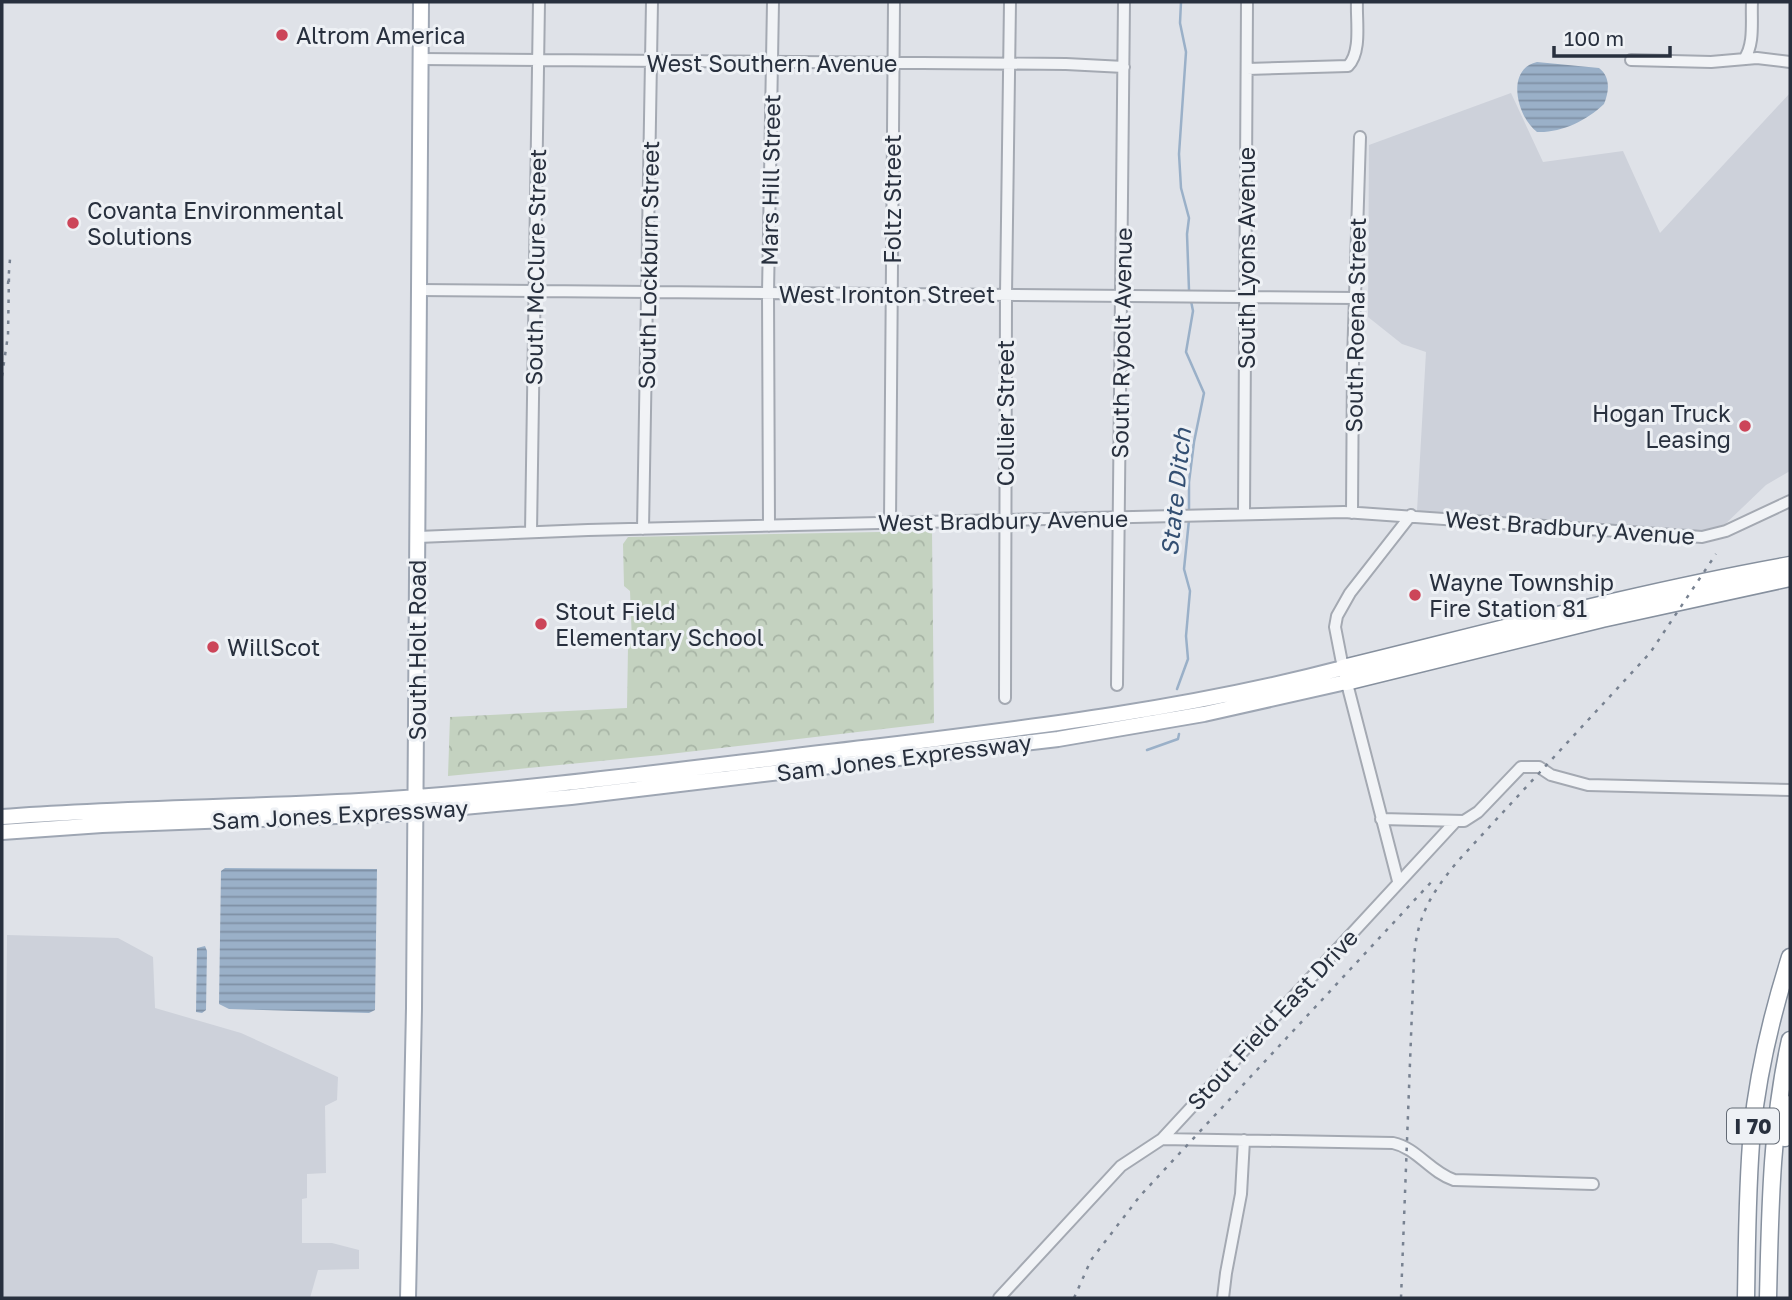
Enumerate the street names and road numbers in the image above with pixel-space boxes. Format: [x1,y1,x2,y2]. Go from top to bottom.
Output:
street label: West Southern Avenue [647,49,897,77]
street label: Mars Hill Street [755,94,785,266]
street label: Foltz Street [878,134,906,264]
street label: South Lockburn Street [632,140,664,390]
street label: South Lyons Avenue [1232,147,1260,369]
street label: South McClure Street [519,148,551,386]
street label: South Roena Street [1339,217,1371,433]
street label: South Rybolt Avenue [1105,227,1137,459]
street label: West Ironton Street [779,280,995,308]
street label: Collier Street [991,340,1019,486]
street label: West Bradbury Avenue [878,504,1128,536]
street label: West Bradbury Avenue [1444,504,1696,550]
street label: South Holt Road [403,559,431,741]
street label: Sam Jones Expressway [775,727,1033,787]
street label: Sam Jones Expressway [211,793,469,835]
street label: Stout Field East Drive [1181,923,1363,1115]
road number: I 70 [1727,1108,1779,1144]

